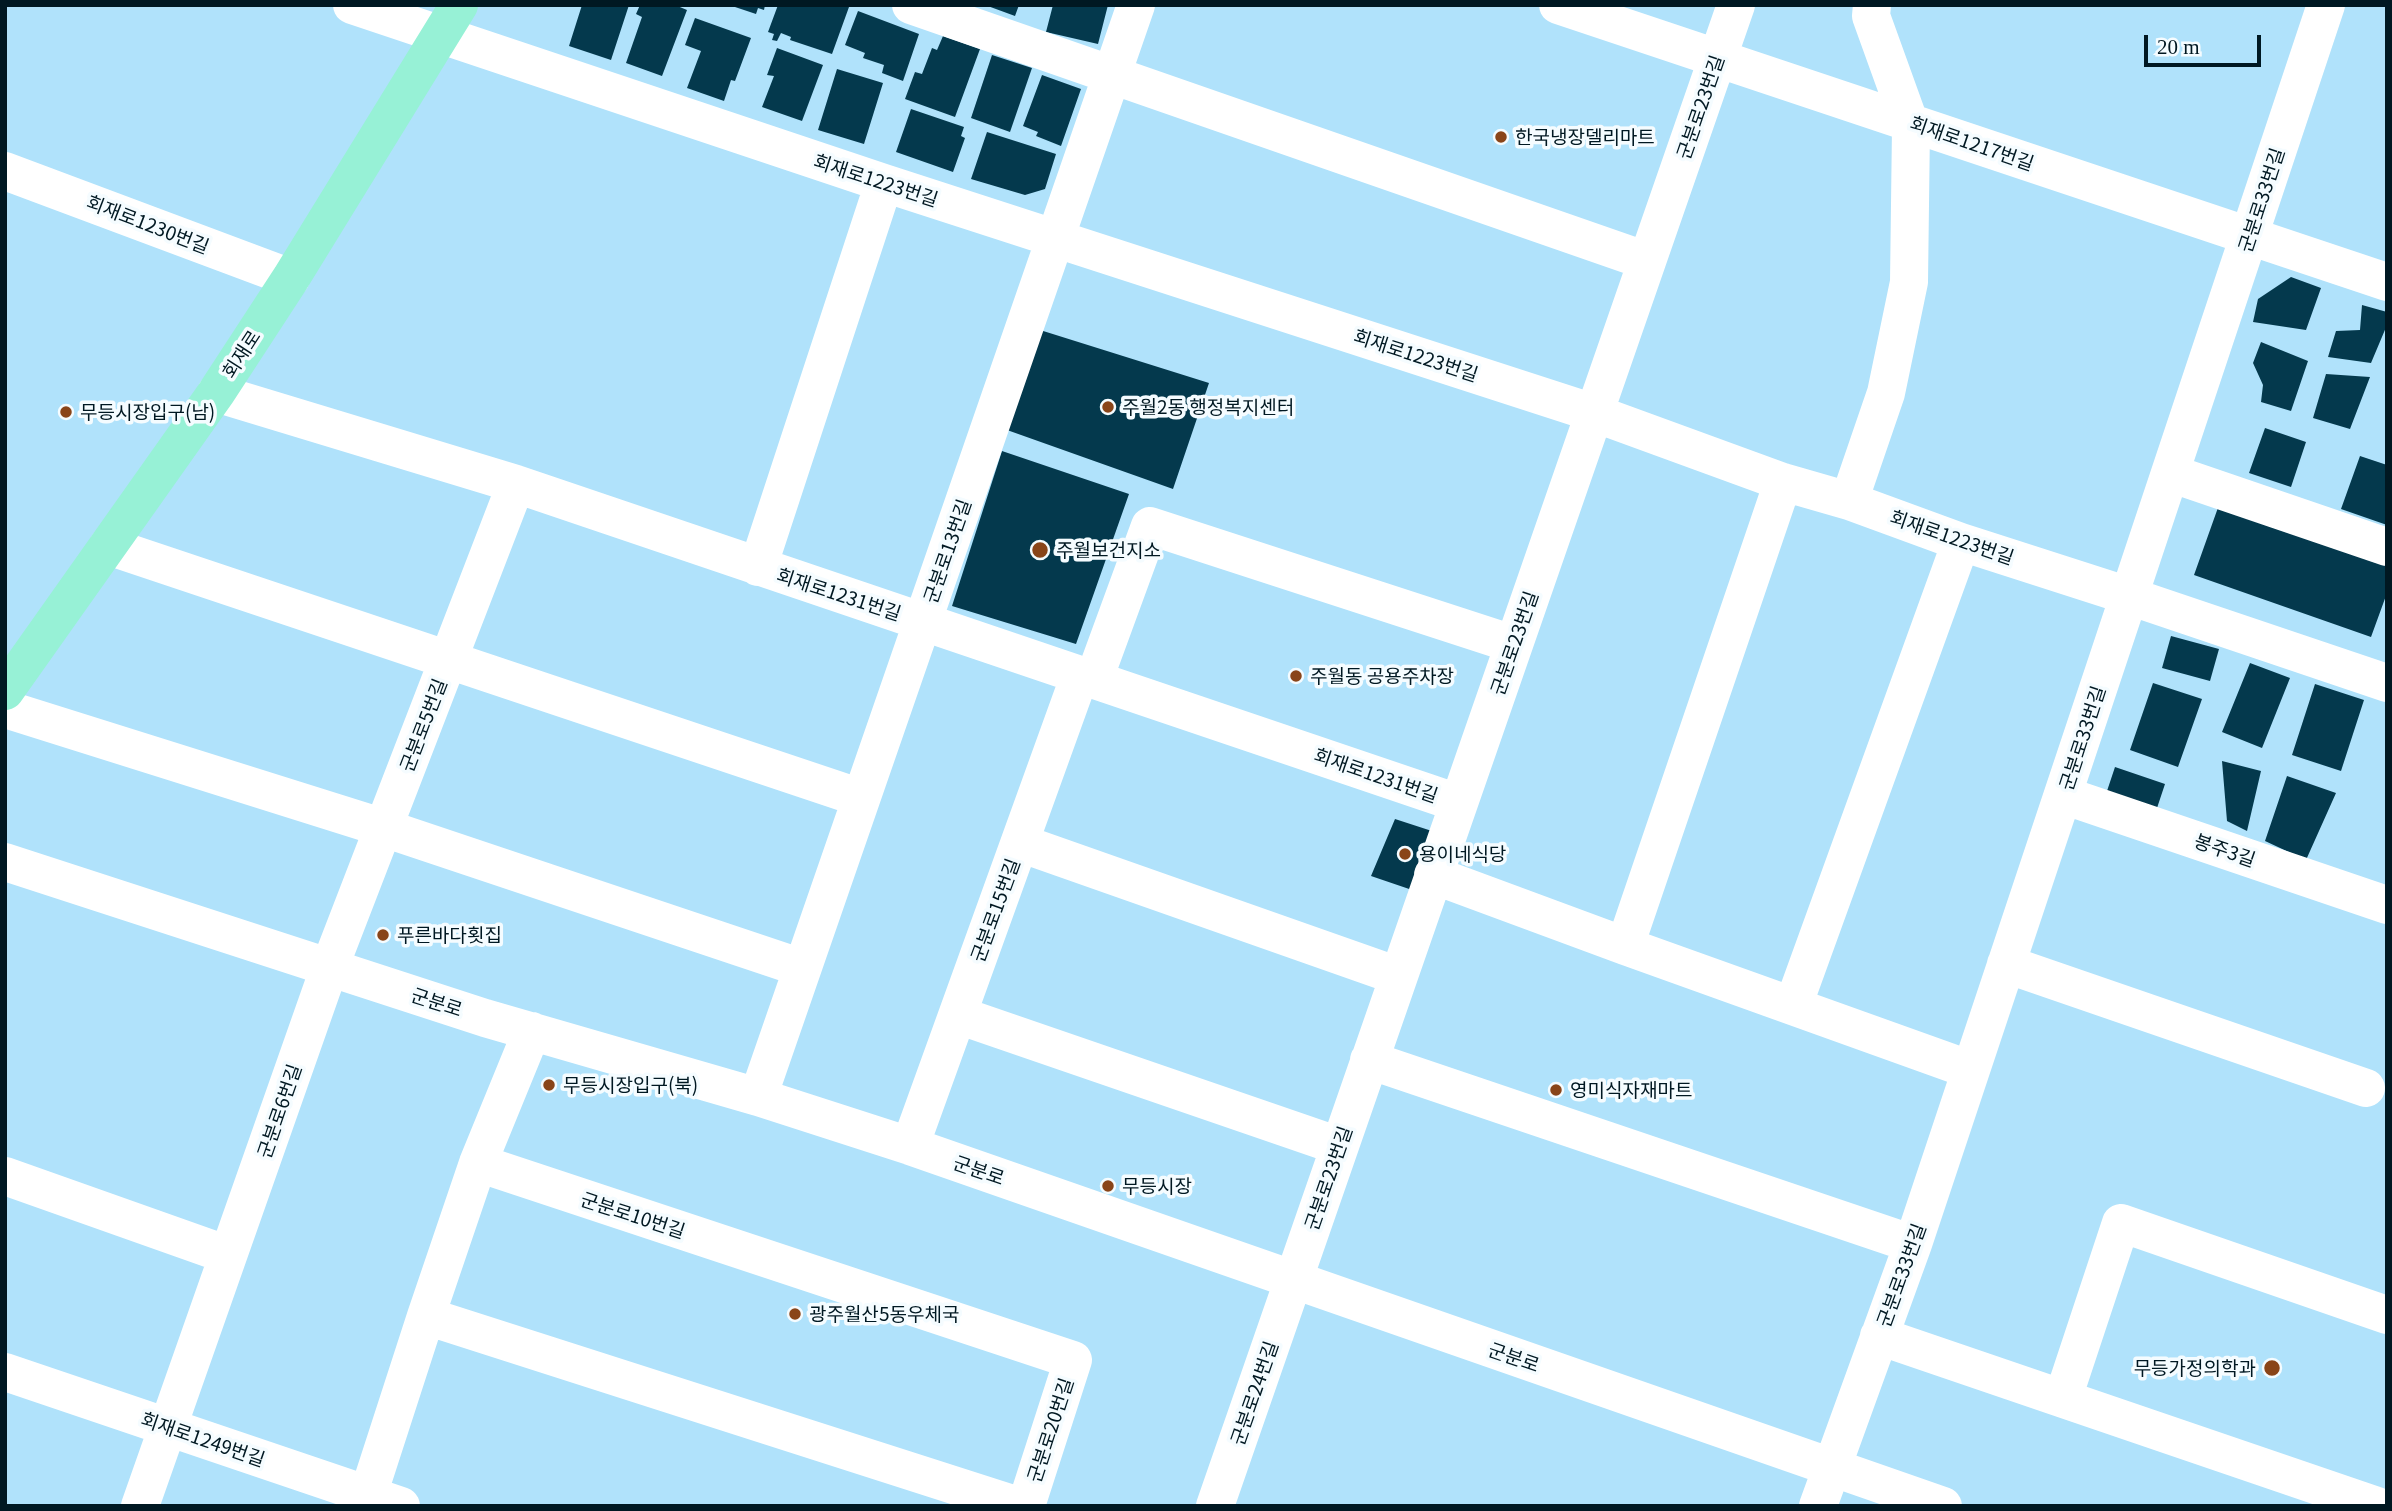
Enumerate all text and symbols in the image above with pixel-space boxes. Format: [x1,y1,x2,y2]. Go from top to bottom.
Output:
scale bar [2147,21,2264,65]
text: 20 m [2157,35,2200,59]
street label: 군분로23번길 [1672,52,1728,162]
street label: 회재로1217번길 [1907,111,2037,175]
place label: 한국냉장델리마트 [1515,126,1655,148]
marker: 한국냉장델리마트 [1493,129,1509,145]
street label: 군분로33번길 [2233,145,2289,255]
street label: 회재로1223번길 [811,149,941,211]
street label: 회재로1230번길 [83,190,213,258]
street label: 회재로1223번길 [1351,324,1481,386]
street label: 회재로 [217,326,265,382]
place label: 주월2동 행정복지센터 [1122,396,1294,418]
marker: 주월2동 행정복지센터 [1100,399,1116,415]
place label: 무등시장입구(남) [80,401,215,423]
marker: 무등시장입구(남) [58,404,74,420]
street label: 군분로13번길 [919,496,975,606]
street label: 회재로1223번길 [1887,505,2017,569]
place label: 주월보건지소 [1056,539,1161,561]
marker: 주월보건지소 [1030,540,1050,560]
street label: 회재로1231번길 [774,563,904,625]
street label: 군분로23번길 [1486,588,1542,698]
place label: 주월동 공용주차장 [1310,665,1454,687]
marker: 주월동 공용주차장 [1288,668,1304,684]
street label: 군분로5번길 [395,675,451,775]
street label: 군분로33번길 [2054,683,2110,793]
street label: 회재로1231번길 [1311,743,1441,807]
street label: 봉주3길 [2192,829,2258,871]
place label: 용이네식당 [1419,843,1506,865]
marker: 용이네식당 [1397,846,1413,862]
street label: 군분로15번길 [966,855,1024,965]
place label: 푸른바다횟집 [397,924,502,946]
marker: 푸른바다횟집 [375,927,391,943]
street label: 군분로 [409,983,465,1021]
street label: 군분로6번길 [252,1061,306,1161]
place label: 무등시장입구(북) [563,1074,698,1096]
marker: 무등시장입구(북) [541,1077,557,1093]
place label: 영미식자재마트 [1570,1079,1692,1101]
marker: 영미식자재마트 [1548,1082,1564,1098]
street label: 군분로23번길 [1300,1123,1356,1233]
street label: 군분로 [950,1151,1008,1189]
place label: 무등시장 [1122,1175,1192,1197]
marker: 무등시장 [1100,1178,1116,1194]
street label: 군분로10번길 [578,1187,688,1243]
street label: 군분로33번길 [1872,1220,1930,1330]
place label: 광주월산5동우체국 [809,1303,959,1325]
marker: 광주월산5동우체국 [787,1306,803,1322]
street label: 군분로24번길 [1226,1338,1282,1448]
street label: 군분로 [1485,1338,1543,1376]
place label: 무등가정의학과 [2134,1357,2256,1379]
marker: 무등가정의학과 [2262,1358,2282,1378]
street label: 군분로20번길 [1022,1375,1078,1485]
street label: 회재로1249번길 [138,1407,268,1471]

